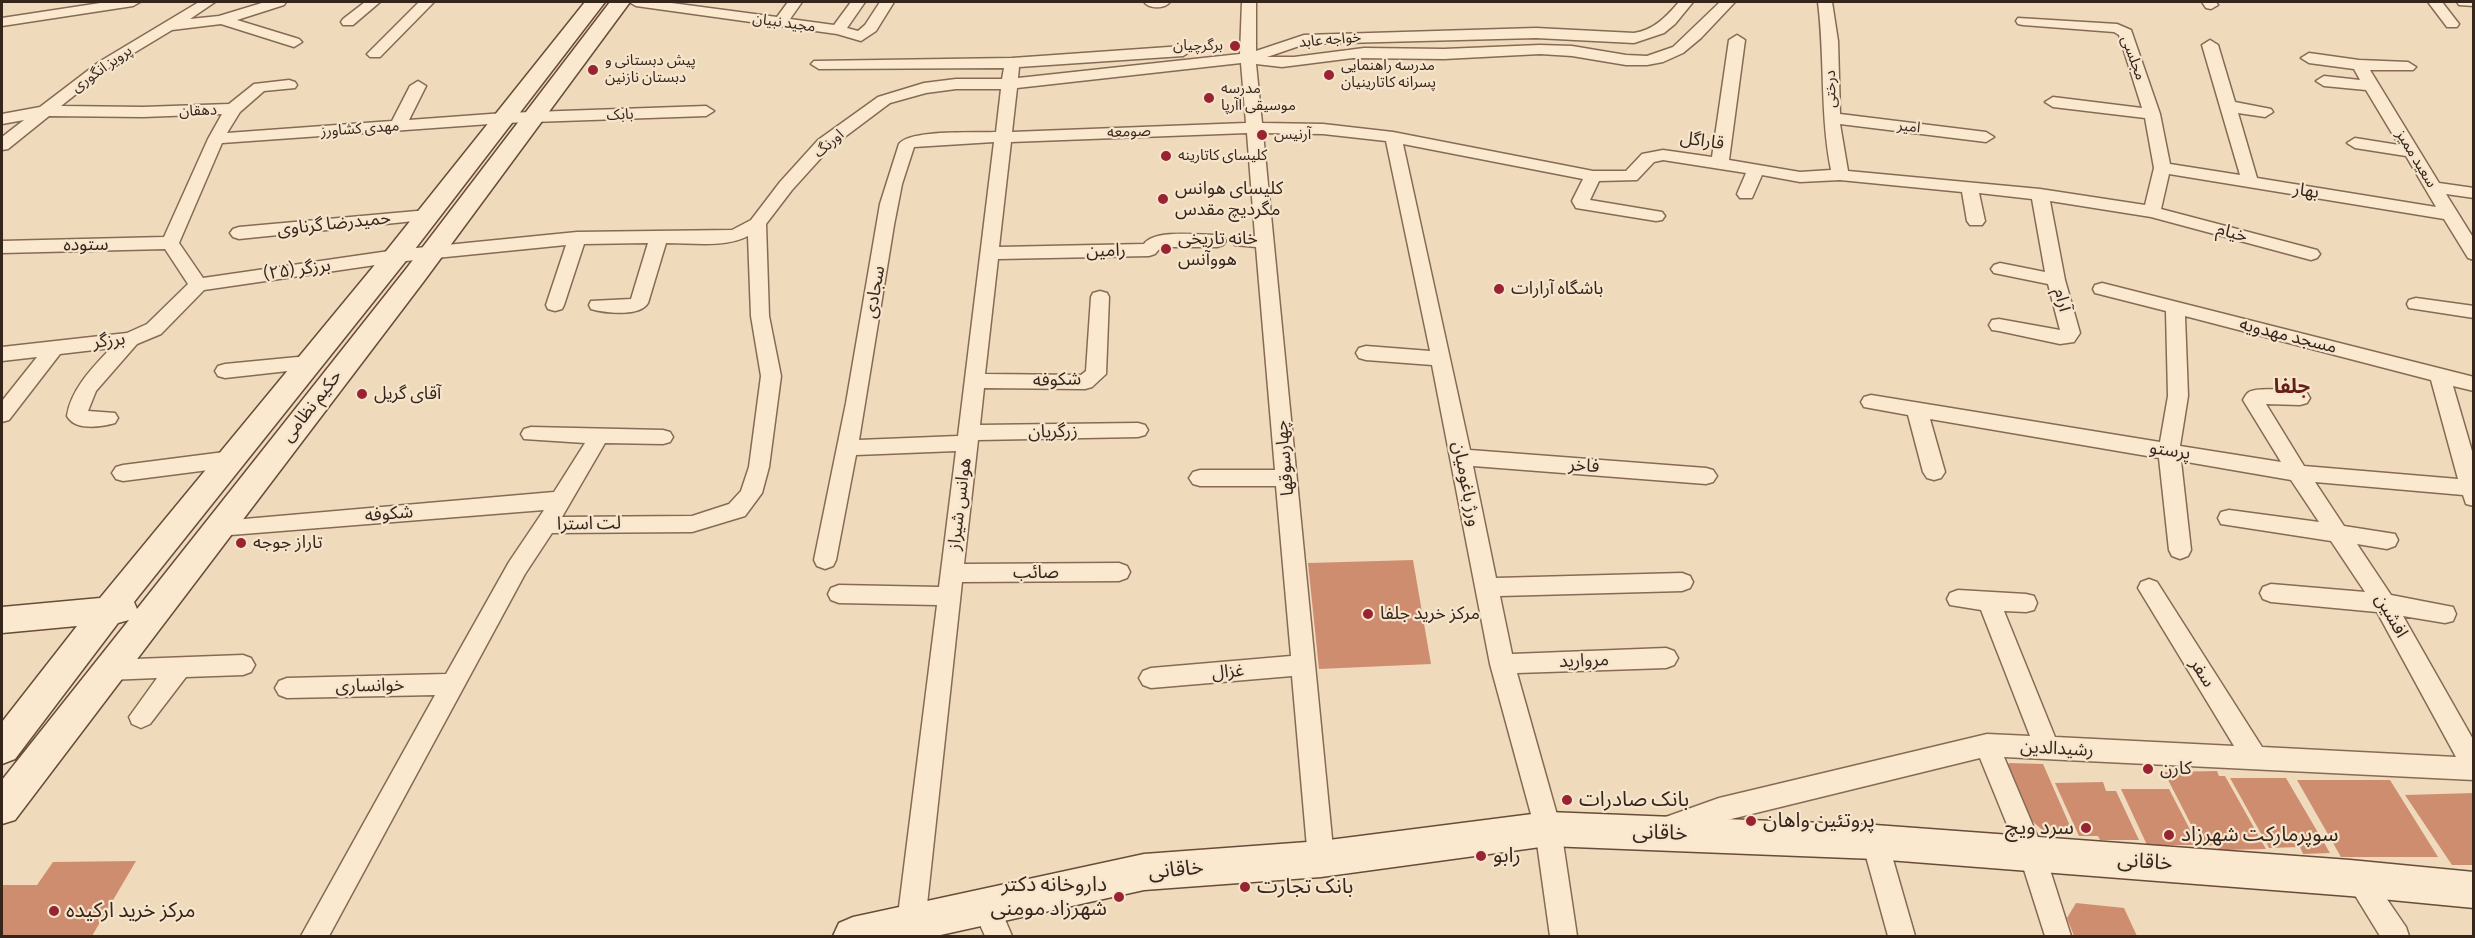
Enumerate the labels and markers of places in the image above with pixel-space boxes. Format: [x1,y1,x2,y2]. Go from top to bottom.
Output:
place label: برگرچیان [1173,37,1223,55]
marker: برگرچیان [1228,39,1242,53]
place label: پیش دبستانی و دبستان نازنین [605,52,696,87]
place label: مدرسه راهنمایی پسرانه کاتارینیان [1341,57,1436,92]
marker: پیش دبستانی و دبستان نازنین [586,63,600,77]
marker: مدرسه راهنمایی پسرانه کاتارینیان [1322,68,1336,82]
place label: مدرسه موسیقی اآرپا [1221,80,1296,115]
marker: مدرسه موسیقی اآرپا [1202,91,1216,105]
place label: آرنیس [1274,126,1311,144]
marker: آرنیس [1255,128,1269,142]
place label: کلیسای کاتارینه [1178,147,1267,165]
marker: کلیسای کاتارینه [1159,149,1173,163]
place label: کلیسای هوانس مگردیچ مقدس [1175,178,1283,220]
marker: کلیسای هوانس مگردیچ مقدس [1156,192,1170,206]
place label: خانه تاریخی هووآنس [1178,228,1258,270]
marker: خانه تاریخی هووآنس [1159,242,1173,256]
place label: باشگاه آرارات [1511,278,1603,300]
marker: باشگاه آرارات [1492,282,1506,296]
place label: آقای گریل [374,383,441,405]
marker: آقای گریل [355,387,369,401]
place label: تاراز جوجه [253,532,323,554]
marker: تاراز جوجه [234,536,248,550]
place label: مرکز خرید جلفا [1380,603,1480,625]
marker: مرکز خرید جلفا [1361,607,1375,621]
place label: کارن [2160,758,2192,780]
marker: کارن [2141,762,2155,776]
place label: بانک صادرات [1579,787,1689,813]
marker: بانک صادرات [1560,793,1574,807]
place label: پروتئین واهان [1763,808,1875,834]
marker: پروتئین واهان [1744,814,1758,828]
place label: سرد ویچ [2005,815,2074,841]
marker: سرد ویچ [2079,821,2093,835]
place label: سوپرمارکت شهرزاد [2181,822,2339,848]
marker: سوپرمارکت شهرزاد [2162,828,2176,842]
place label: رابو [1493,843,1521,869]
marker: رابو [1474,849,1488,863]
place label: داروخانه دکتر شهرزاد مومنی [991,872,1107,922]
place label: بانک تجارت [1257,874,1353,900]
marker: بانک تجارت [1238,880,1252,894]
marker: داروخانه دکتر شهرزاد مومنی [1112,890,1126,904]
place label: مرکز خرید ارکیده [66,898,195,924]
marker: مرکز خرید ارکیده [47,904,61,918]

